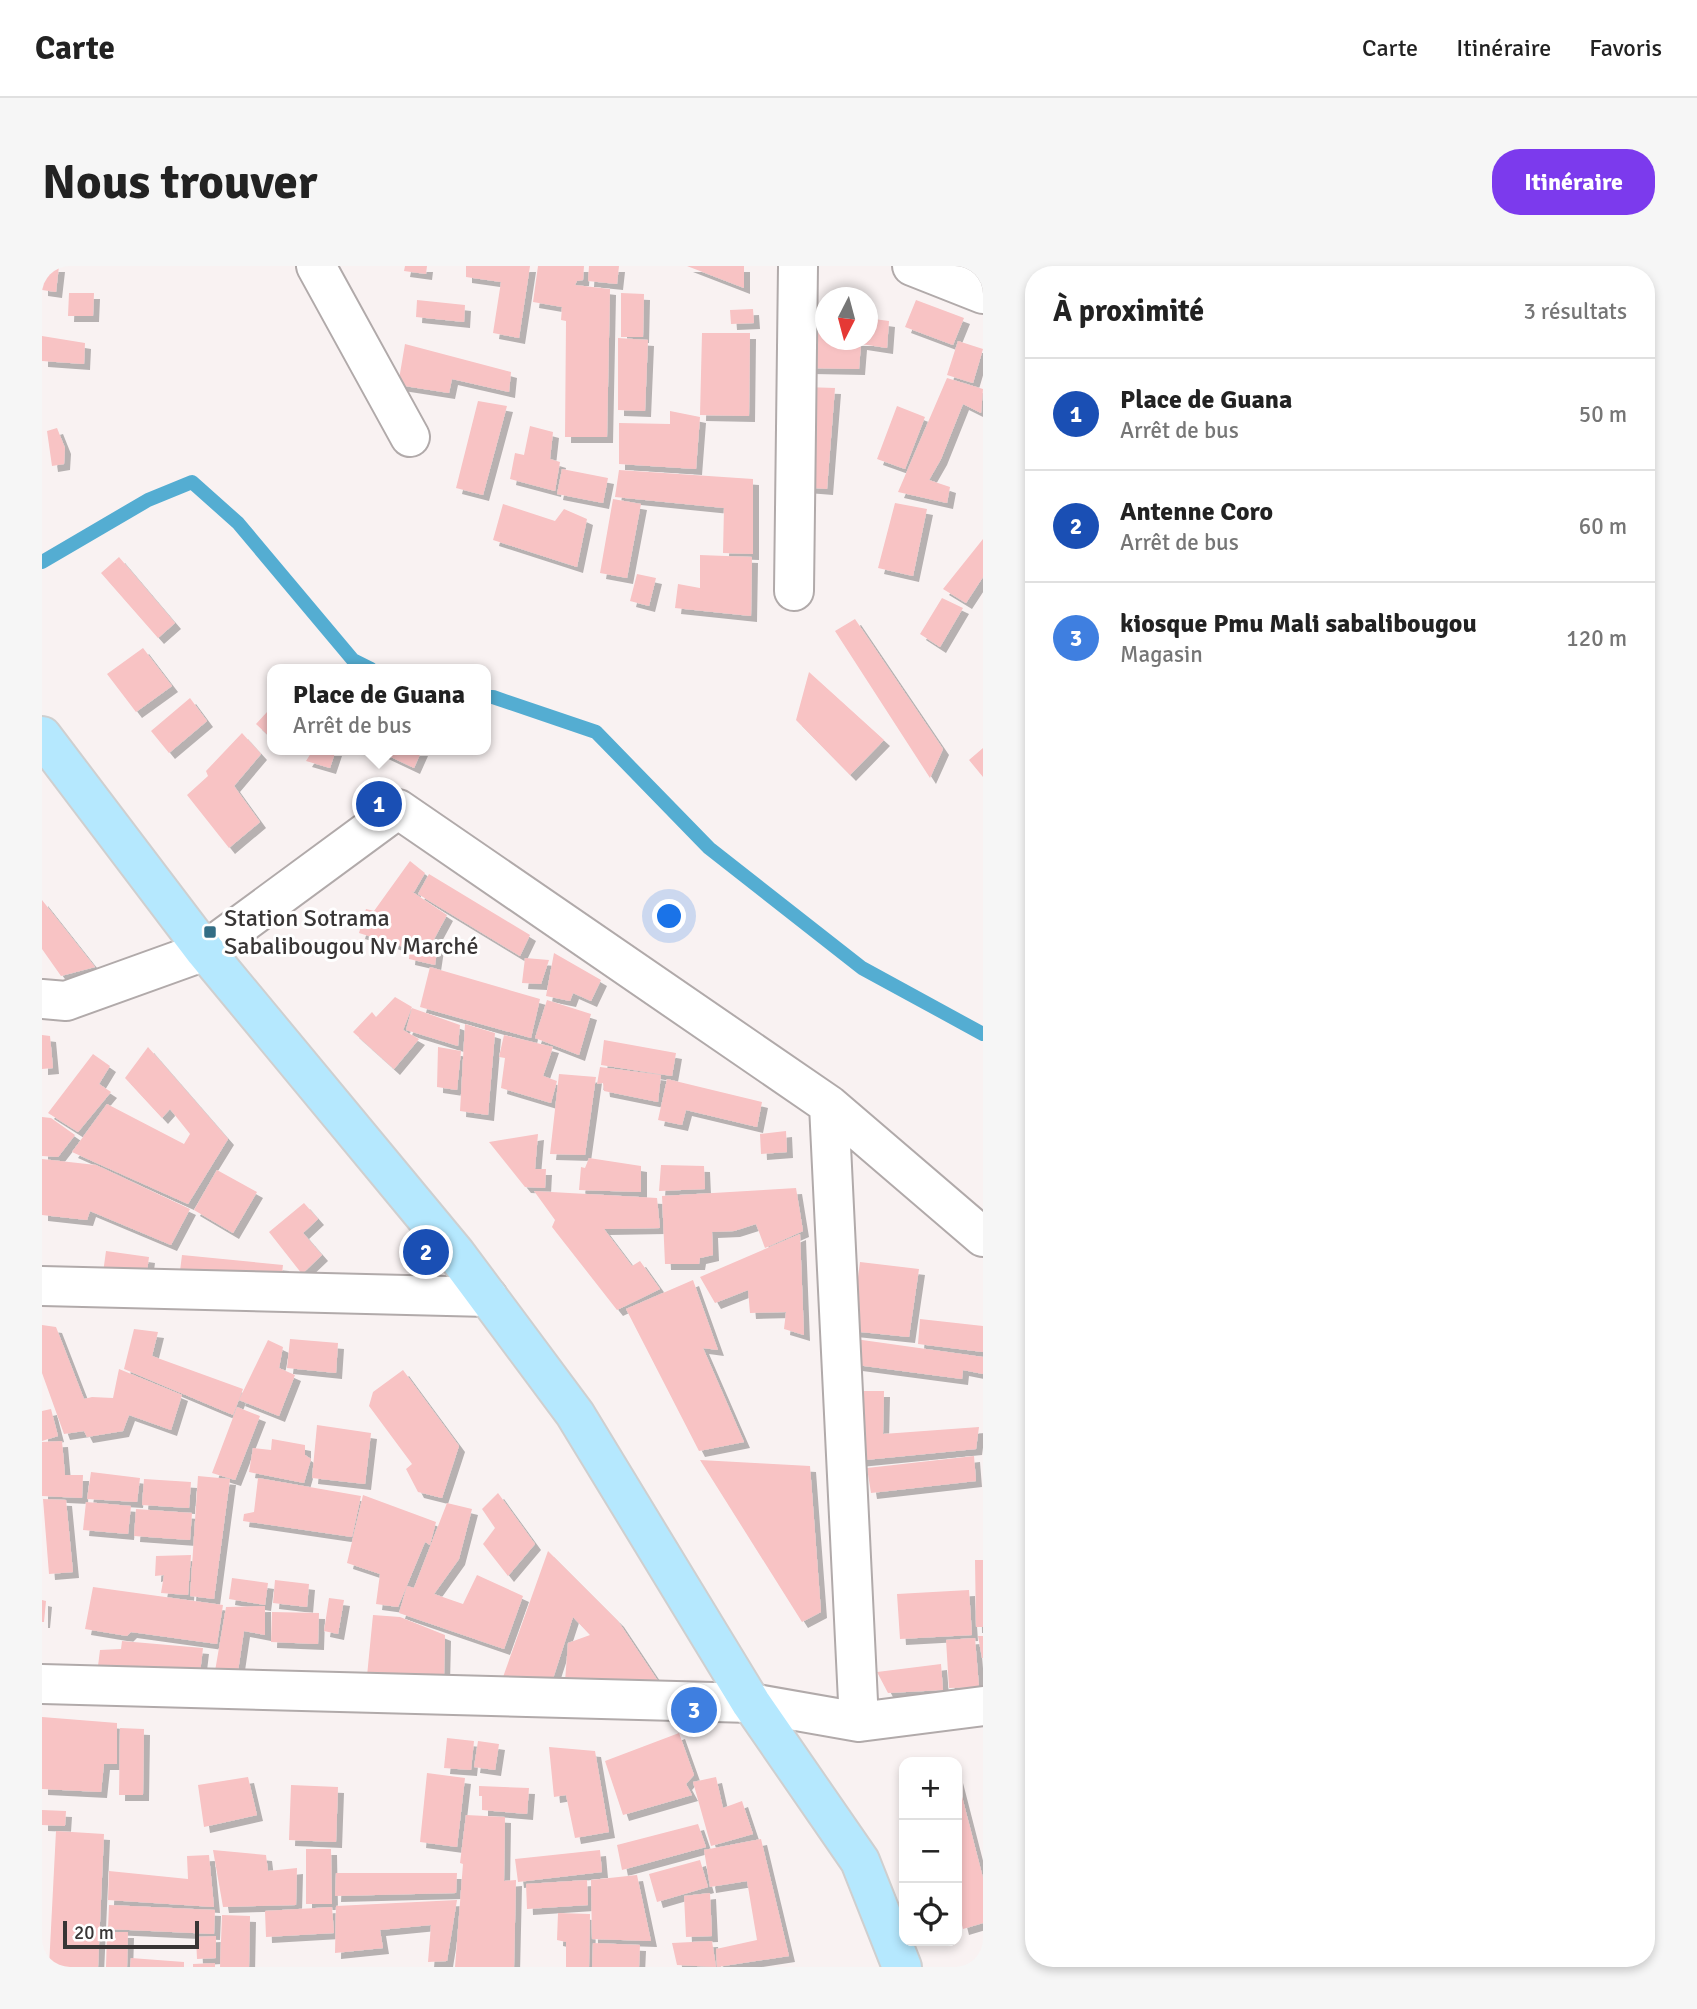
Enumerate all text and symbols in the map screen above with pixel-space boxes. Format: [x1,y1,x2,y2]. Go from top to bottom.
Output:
text: Carte [35,28,115,69]
text: Carte [1362,33,1418,63]
text: Itinéraire [1456,33,1551,63]
text: Favoris [1589,33,1662,63]
button: Itinéraire [1492,149,1655,215]
text: Nous trouver [42,152,317,212]
north arrow [815,287,878,350]
text: À proximité [1053,293,1204,330]
text: 3 résultats [1523,297,1627,326]
text: Place de Guana [1120,384,1292,416]
text: 1 [1070,400,1082,429]
text: 50 m [1579,400,1627,429]
text: Arrêt de bus [1120,416,1239,445]
text: Antenne Coro [1120,496,1273,528]
text: 2 [1070,512,1082,541]
text: 60 m [1579,512,1627,541]
text: Arrêt de bus [1120,528,1239,557]
text: kiosque Pmu Mali sabalibougou [1120,608,1477,640]
text: 3 [1070,624,1082,653]
text: 120 m [1566,624,1627,653]
text: Magasin [1120,640,1203,669]
popup [267,664,491,755]
text: Place de Guana [293,679,465,711]
text: Arrêt de bus [293,711,412,740]
pin: 1 [356,778,402,830]
your location [652,899,686,933]
place label: Station Sotrama Sabalibougou Nv Marché [224,903,478,961]
marker: Station Sotrama Sabalibougou Nv Marché [202,924,218,940]
pin: 2 [403,1226,449,1278]
pin: 3 [671,1684,717,1736]
map controls [899,1757,962,1946]
button: + [899,1757,962,1820]
button: − [899,1820,962,1883]
button: locate [899,1883,962,1946]
scale bar [63,1918,200,1950]
text: 20 m [74,1921,114,1945]

